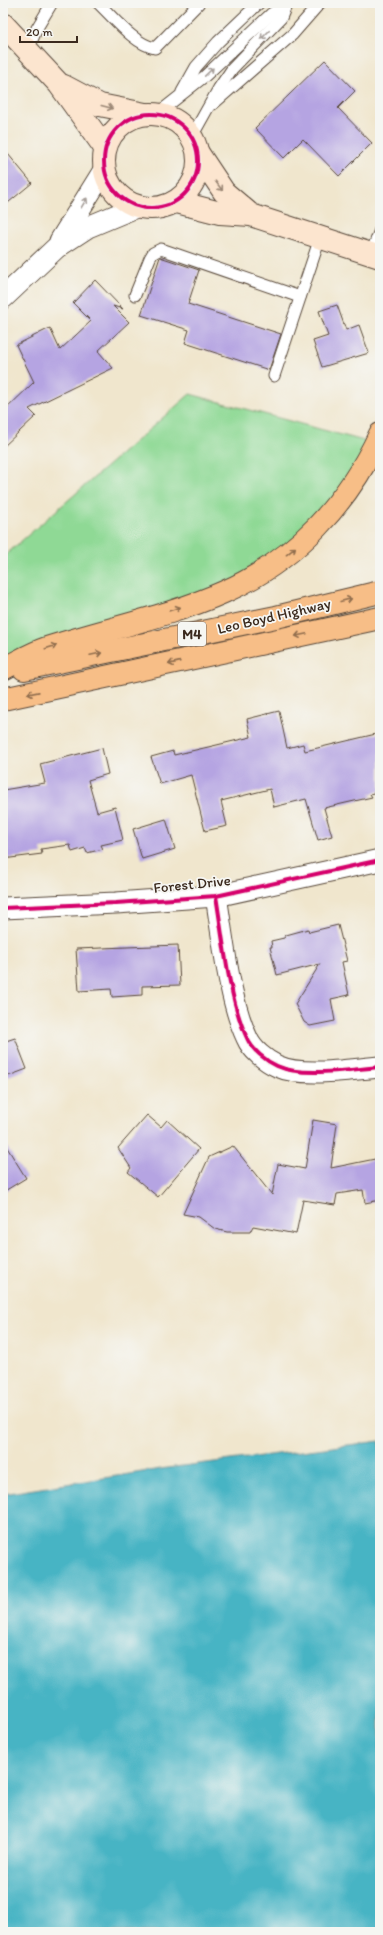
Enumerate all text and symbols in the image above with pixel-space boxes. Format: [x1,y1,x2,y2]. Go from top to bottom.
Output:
scale bar [20,18,77,44]
text: 20 m [26,25,53,39]
one-way arrow [260,30,270,40]
one-way arrow [204,67,214,77]
one-way arrow [100,104,113,111]
one-way arrow [215,180,224,191]
one-way arrow [80,198,89,209]
one-way arrow [285,546,296,555]
street label: Leo Boyd Highway [215,594,333,638]
one-way arrow [339,595,352,603]
one-way arrow [169,605,182,612]
road number: M4 [178,622,206,646]
one-way arrow [295,631,308,639]
one-way arrow [45,643,58,650]
one-way arrow [89,649,102,657]
one-way arrow [168,659,181,667]
one-way arrow [27,689,40,697]
street label: Forest Drive [153,871,231,897]

